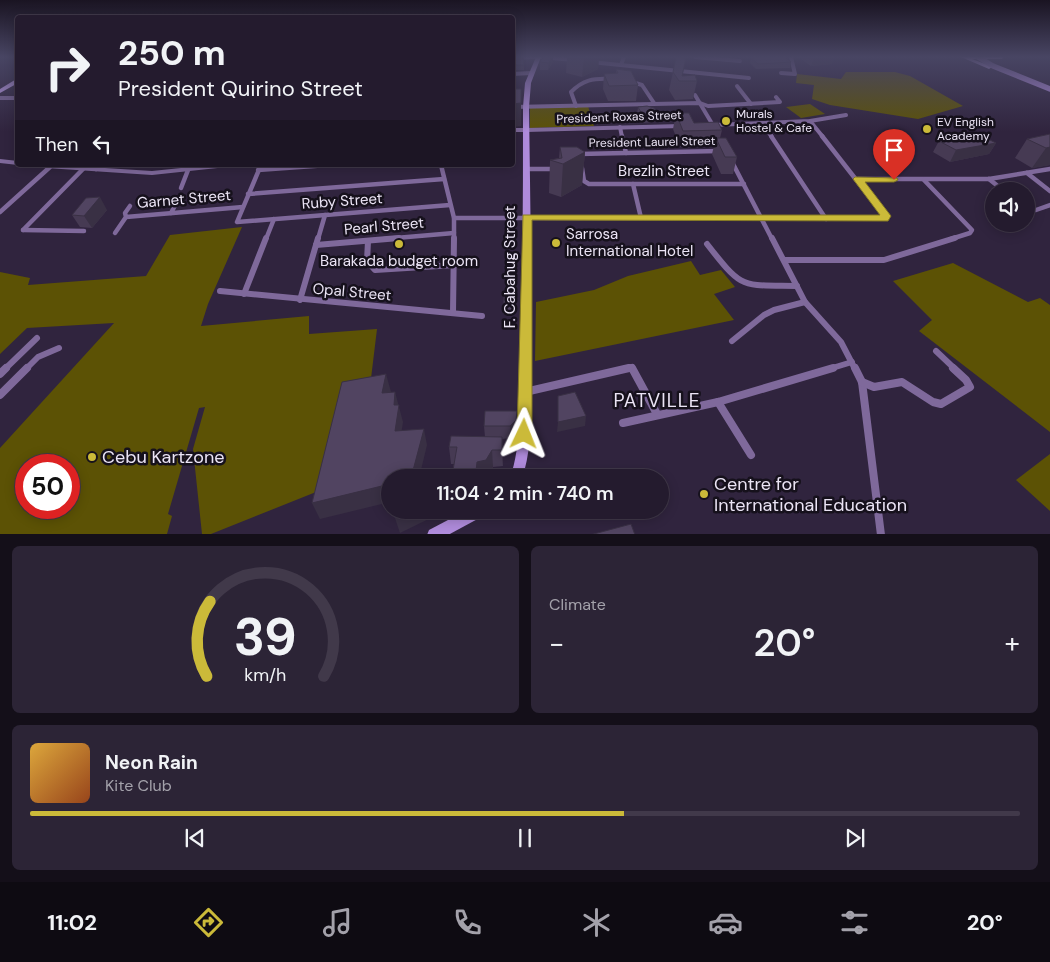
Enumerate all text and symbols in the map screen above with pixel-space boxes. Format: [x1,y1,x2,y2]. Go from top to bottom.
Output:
text: 250 m [118,30,226,76]
icon: right [35,35,100,100]
text: President Quirino Street [118,74,363,103]
place label: Murals Hostel & Cafe [736,106,812,136]
street label: President Roxas Street [556,107,682,127]
place label: EV English Academy [937,114,994,144]
marker: Murals Hostel & Cafe [720,115,732,127]
marker: EV English Academy [921,123,933,135]
pin [873,129,915,180]
icon: left [88,130,116,158]
text: Then [35,132,78,157]
street label: President Laurel Street [589,133,716,151]
icon: arrive [880,136,908,164]
street label: Brezlin Street [618,161,710,181]
map controls [985,182,1035,232]
button: sound [985,182,1035,232]
street label: Garnet Street [136,185,232,213]
street label: Ruby Street [301,188,383,214]
street label: F. Cabahug Street [500,206,520,328]
street label: Pearl Street [343,213,425,239]
place label: Sarrosa International Hotel [566,224,693,261]
marker: Sarrosa International Hotel [550,237,562,249]
marker: Barakada budget room [393,238,405,250]
place label: Barakada budget room [320,251,478,271]
street label: Opal Street [312,279,392,305]
district label: PATVILLE [613,388,701,413]
position arrow [497,407,549,459]
place label: Cebu Kartzone [102,445,225,469]
marker: Cebu Kartzone [86,451,98,463]
speed limit sign: 50 [15,454,80,519]
place label: Centre for International Education [714,472,907,517]
text: 11:04 · 2 min · 740 m [436,481,614,506]
marker: Centre for International Education [698,488,710,500]
text: Climate [549,594,606,615]
text: 39 [234,603,297,671]
text: 20° [754,618,815,668]
text: − [549,625,564,662]
text: + [1005,625,1020,662]
text: km/h [244,663,287,687]
text: Neon Rain [105,750,198,775]
text: Kite Club [105,775,172,796]
icon: previous [181,824,209,852]
icon: pause [511,824,539,852]
icon: next [841,824,869,852]
icon: directions [191,905,226,940]
icon: music [320,905,355,940]
icon: phone [450,905,485,940]
icon: climate [579,905,614,940]
icon: car [708,905,743,940]
icon: filters [837,905,872,940]
text: 11:02 [47,908,97,937]
text: 20° [967,908,1003,937]

